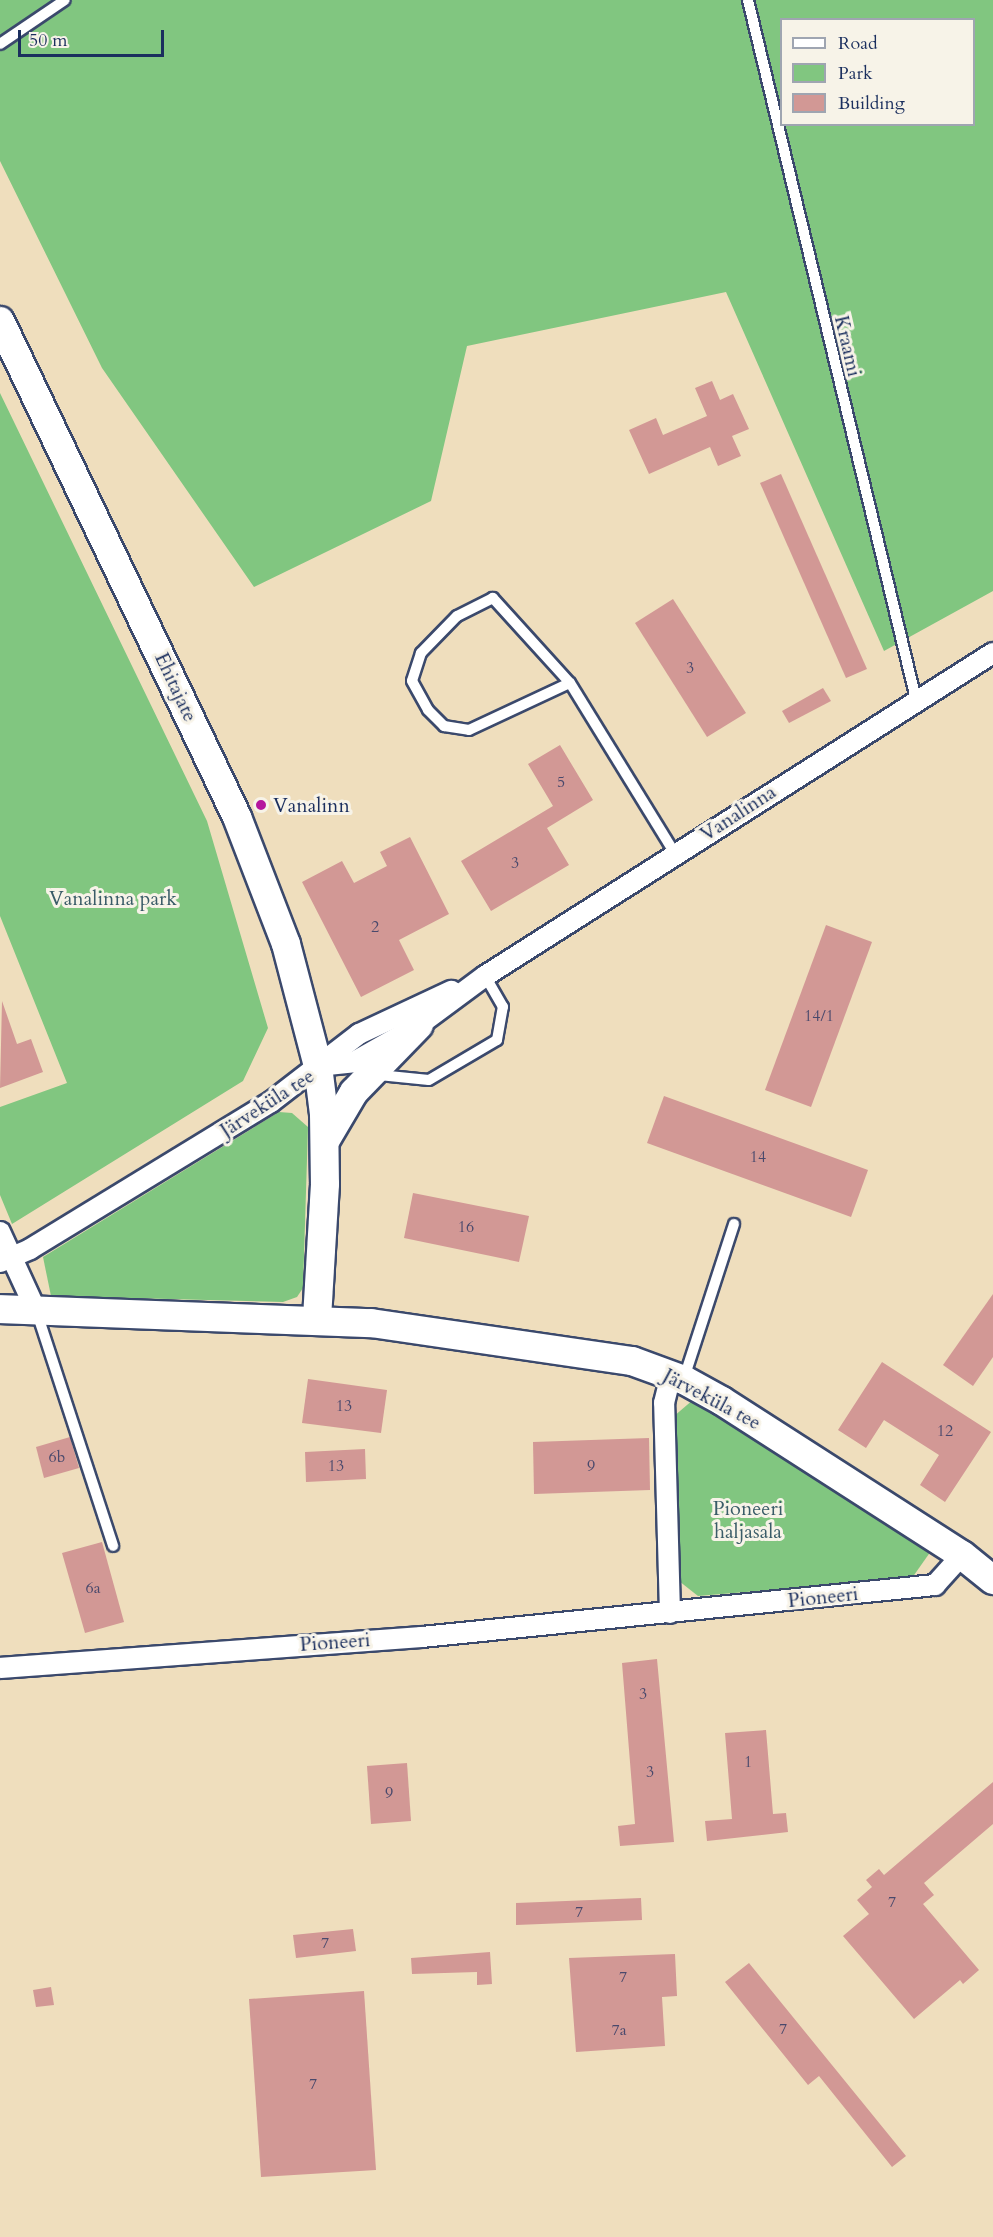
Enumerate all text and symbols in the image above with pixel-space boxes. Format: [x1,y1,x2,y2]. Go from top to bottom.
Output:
scale bar [21,18,166,56]
legend [780,18,975,126]
text: 50 m [29,28,68,53]
text: Road [838,31,878,56]
text: Park [838,61,873,86]
text: Building [838,91,905,116]
street label: Kraami [829,313,867,379]
street label: Ehitajate [150,649,202,725]
house number: 3 [686,658,694,678]
house number: 5 [557,772,565,792]
street label: Vanalinna [696,780,780,846]
place label: Vanalinn [273,793,350,817]
marker: Vanalinn [254,798,268,812]
house number: 3 [511,853,519,873]
park label: Vanalinna park [49,886,177,910]
house number: 2 [371,917,379,937]
house number: 14/1 [804,1006,834,1026]
street label: Järveküla tee [215,1064,319,1142]
house number: 14 [750,1147,766,1167]
house number: 16 [458,1217,474,1237]
street label: Järveküla tee [659,1363,765,1435]
house number: 13 [336,1396,352,1416]
house number: 12 [937,1421,953,1441]
house number: 6b [49,1447,65,1467]
house number: 13 [328,1456,344,1476]
house number: 9 [587,1456,595,1476]
park label: Pioneeri haljasala [713,1496,783,1543]
house number: 6a [85,1578,101,1598]
street label: Pioneeri [787,1581,859,1613]
street label: Pioneeri [299,1628,371,1656]
house number: 3 [639,1684,647,1704]
house number: 1 [744,1752,752,1772]
house number: 3 [646,1762,654,1782]
house number: 9 [385,1783,393,1803]
house number: 7 [888,1892,896,1912]
house number: 7 [575,1902,583,1922]
house number: 7 [321,1933,329,1953]
house number: 7 [619,1967,627,1987]
house number: 7 [779,2019,787,2039]
house number: 7a [611,2020,627,2040]
house number: 7 [309,2074,317,2094]

